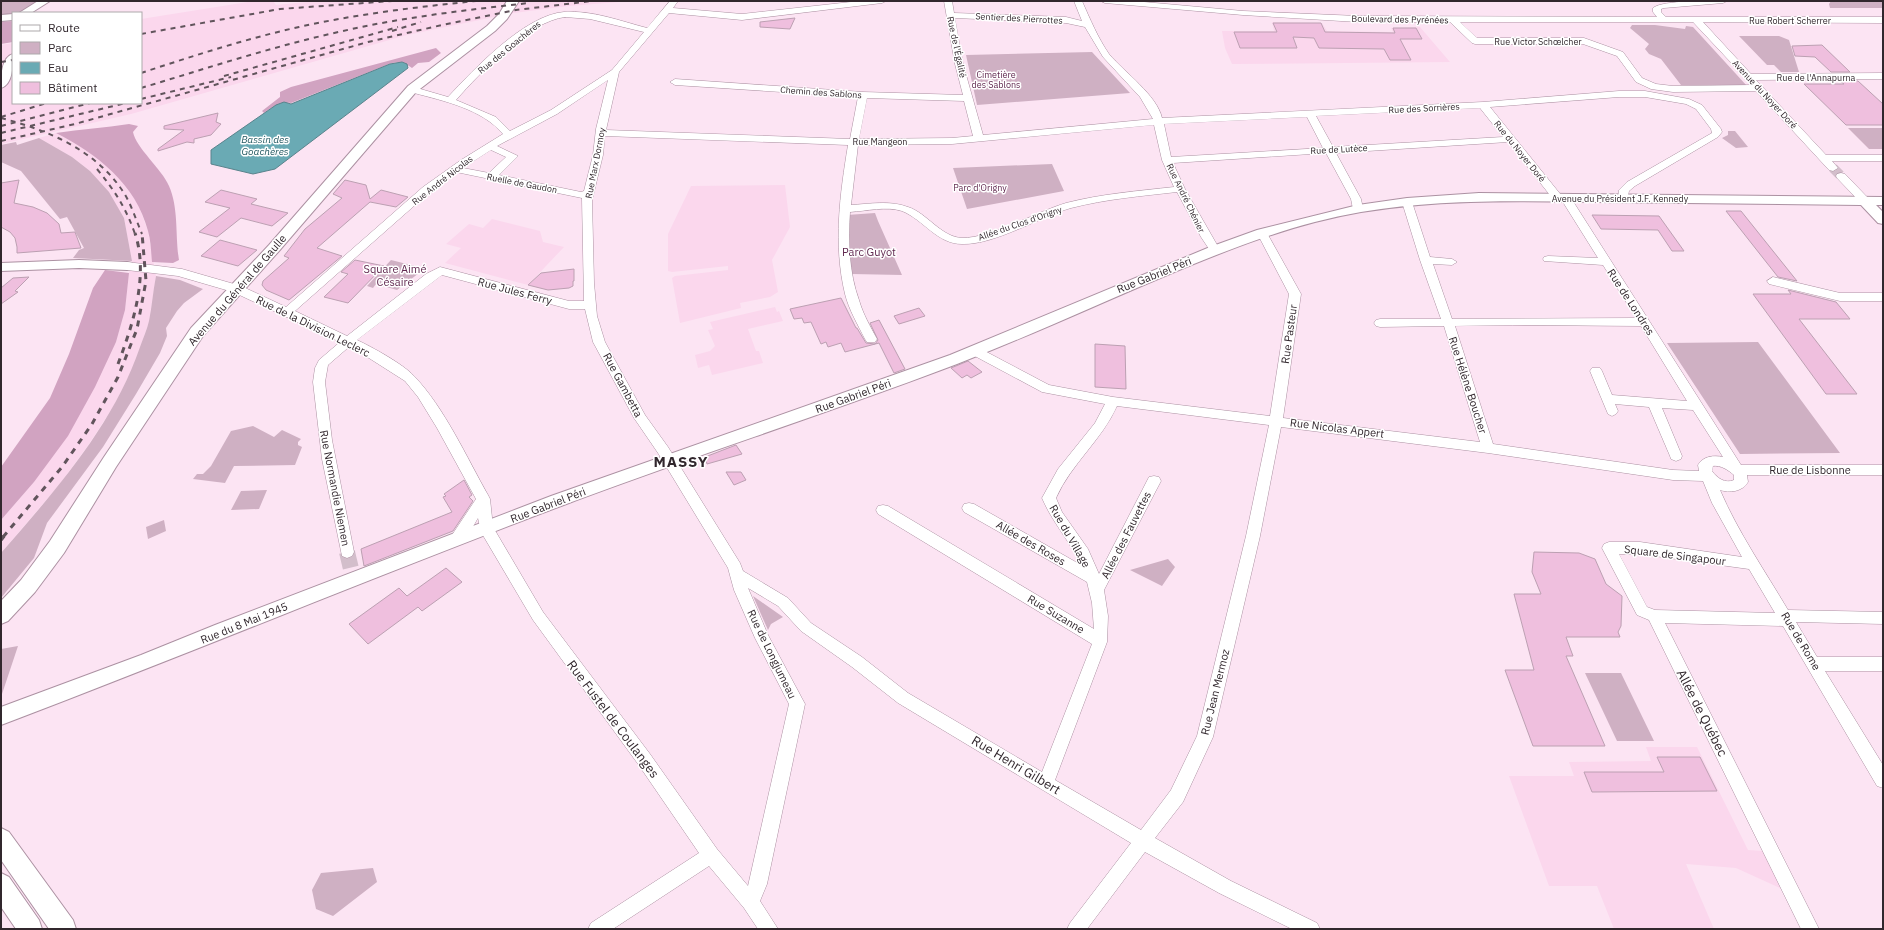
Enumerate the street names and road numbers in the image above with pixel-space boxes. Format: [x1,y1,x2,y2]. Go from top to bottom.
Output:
street label: Sentier des Pierrottes [975,10,1063,26]
street label: Boulevard des Pyrénées [1351,13,1449,25]
street label: Rue de l'Égalité [945,15,970,79]
street label: Rue Robert Scherrer [1749,15,1832,26]
street label: Rue des Goachères [475,18,543,76]
street label: Rue Victor Schœlcher [1494,36,1582,47]
street label: Avenue du Noyer Doré [1730,57,1800,131]
street label: Rue de l'Annapurna [1777,72,1856,83]
street label: Chemin des Sablons [780,84,862,100]
street label: Rue des Sorrières [1388,101,1460,115]
street label: Rue du Noyer Doré [1492,118,1548,184]
street label: Rue Marx Dormoy [583,126,607,199]
street label: Rue Mangeon [853,136,907,147]
street label: Rue de Lutèce [1310,142,1368,156]
street label: Rue André Nicolas [409,153,475,207]
street label: Rue André Chénier [1164,162,1208,235]
street label: Ruelle de Gaudon [486,171,558,195]
street label: Avenue du Président J.F. Kennedy [1552,193,1689,204]
street label: Allée du Clos d'Origny [977,203,1064,243]
street label: Avenue du Général de Gaulle [185,232,289,348]
street label: Rue Gabriel Péri [1115,254,1193,296]
street label: Rue de Londres [1604,266,1658,338]
street label: Rue Jules Ferry [476,274,554,308]
street label: Rue de la Division Leclerc [254,292,373,360]
street label: Rue Pasteur [1278,303,1300,365]
street label: Rue Hélène Boucher [1446,335,1490,435]
street label: Rue Gambetta [600,350,646,420]
street label: Rue Gabriel Péri [813,376,893,416]
street label: Rue Nicolas Appert [1289,415,1385,441]
street label: Rue Normandie Niemen [317,429,353,547]
street label: Rue de Lisbonne [1769,463,1851,477]
street label: Rue Gabriel Péri [508,484,588,526]
street label: Allée des Fauvettes [1098,489,1154,581]
street label: Rue du Village [1046,502,1094,570]
street label: Allée des Roses [994,517,1068,569]
street label: Square de Singapour [1623,542,1727,568]
street label: Rue Suzanne [1025,591,1087,637]
street label: Rue du 8 Mai 1945 [198,599,290,647]
street label: Rue de Longjumeau [744,607,800,701]
street label: Rue de Rome [1778,609,1824,673]
street label: Rue Jean Mermoz [1198,648,1232,736]
street label: Rue Fustel de Coulanges [563,657,663,781]
street label: Allée de Québec [1673,667,1731,760]
street label: Rue Henri Gilbert [969,732,1063,798]

